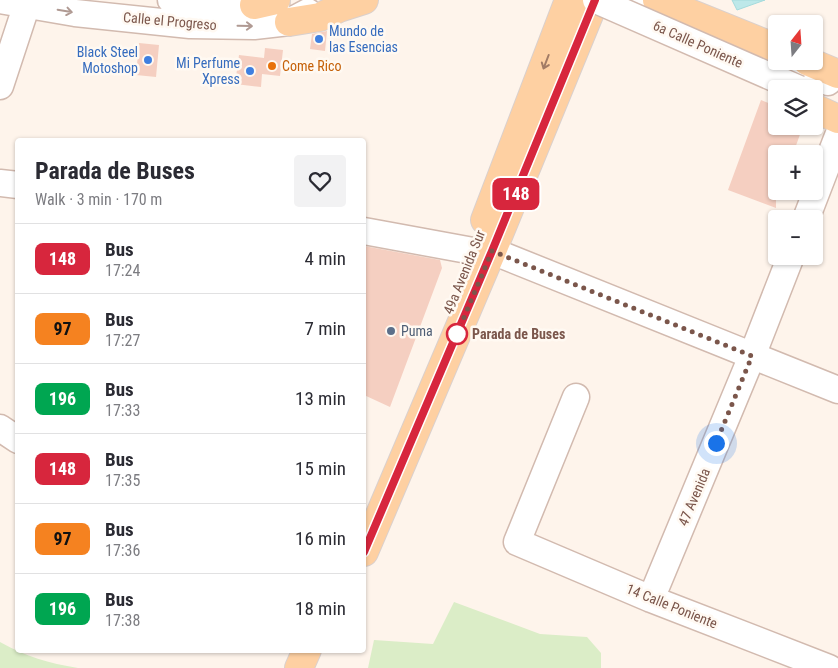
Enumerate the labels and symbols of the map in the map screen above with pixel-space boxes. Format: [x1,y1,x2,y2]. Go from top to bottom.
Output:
one-way arrow [57,6,73,16]
street label: Calle el Progreso [123,9,217,33]
north arrow [768,15,822,70]
street label: 6a Calle Poniente [651,17,746,71]
one-way arrow [236,21,252,31]
place label: Mundo de las Esencias [329,23,398,55]
marker: Mundo de las Esencias [313,33,325,45]
place label: Black Steel Motoshop [77,44,138,76]
marker: Black Steel Motoshop [142,54,154,66]
one-way arrow [541,54,550,69]
place label: Mi Perfume Xpress [176,55,240,87]
place label: Come Rico [282,58,341,74]
marker: Come Rico [266,60,278,72]
marker: Mi Perfume Xpress [244,65,256,77]
line badge: 148 [487,178,545,210]
street label: 49a Avenida Sur [440,228,488,316]
place label: Puma [401,323,433,339]
marker: Parada de Buses [446,323,468,345]
marker: Puma [385,325,397,337]
place label: Parada de Buses [472,326,565,342]
your location [704,431,729,456]
street label: 47 Avenida [675,466,713,528]
street label: 14 Calle Poniente [624,580,720,632]

